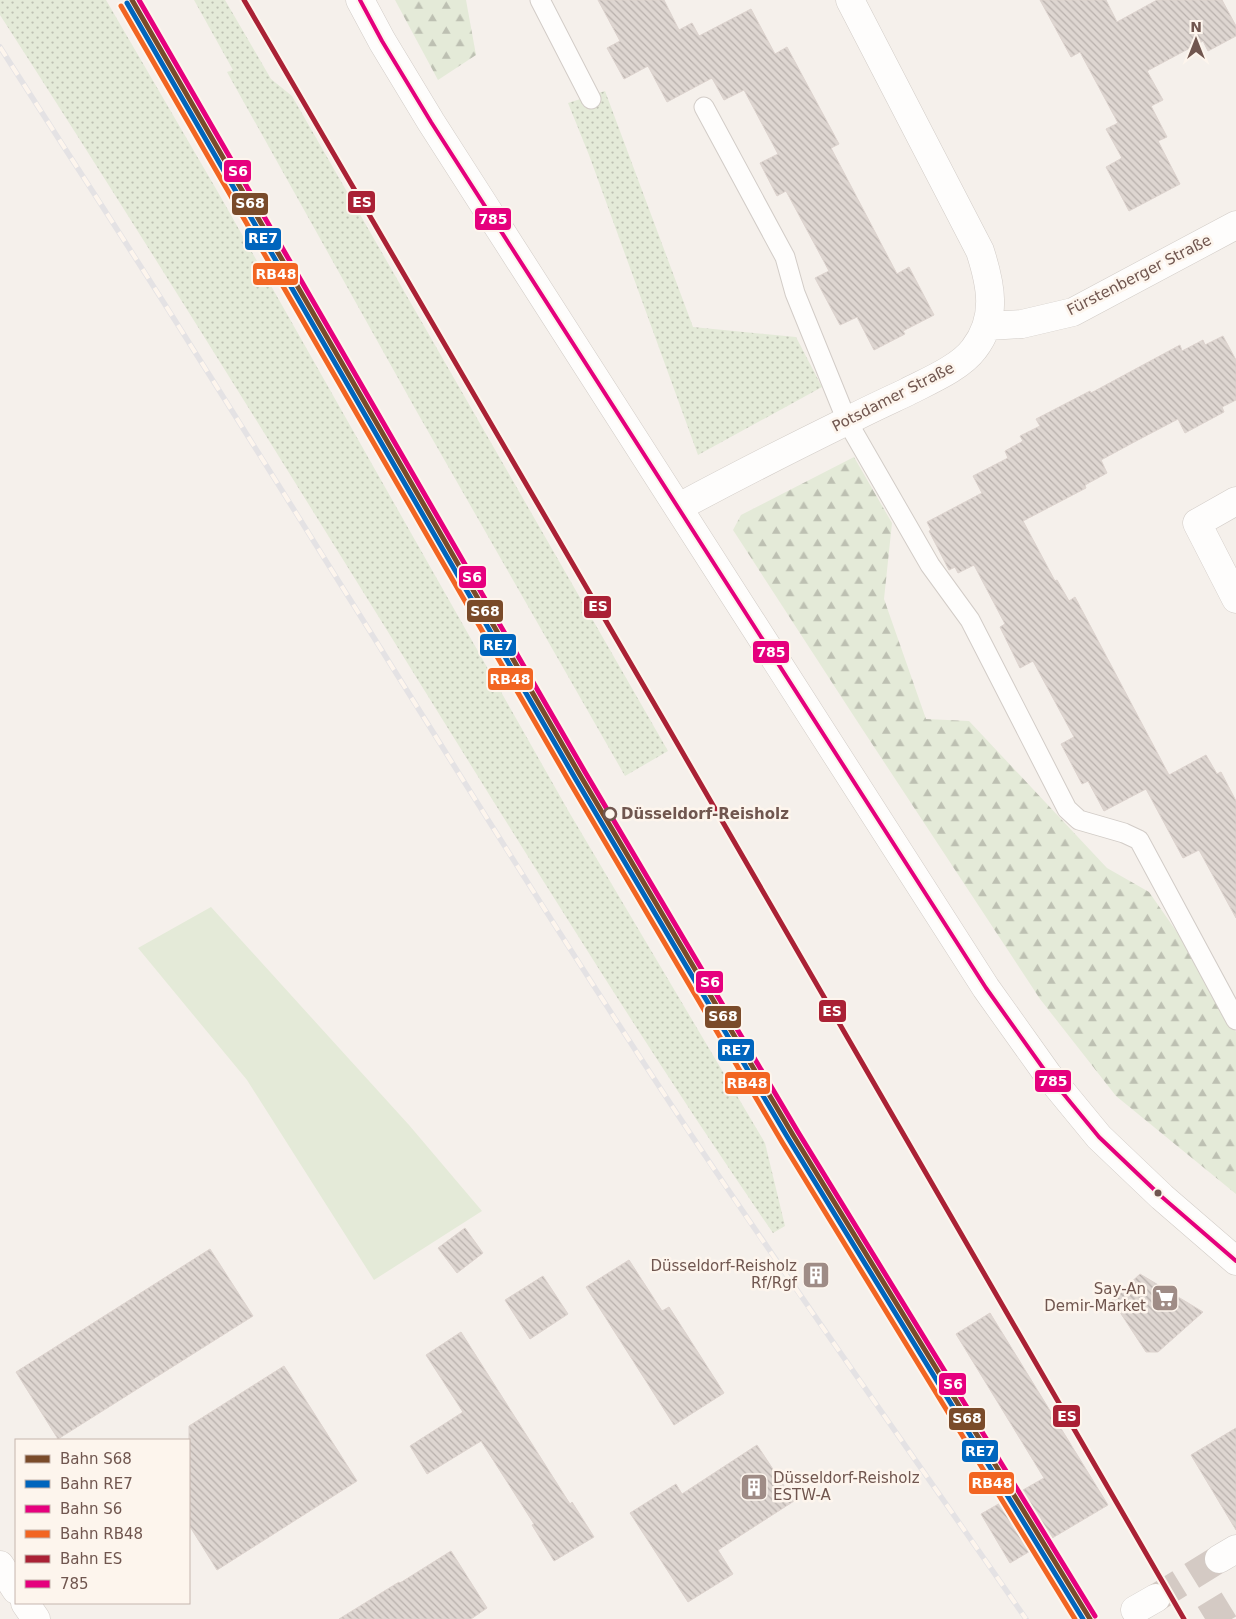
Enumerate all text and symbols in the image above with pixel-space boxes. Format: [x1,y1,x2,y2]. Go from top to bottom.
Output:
north arrow [1171,15,1221,65]
text: N [1190,19,1202,35]
line badge: S6 [223,159,252,183]
text: S6 [228,163,248,179]
line badge: ES [347,190,376,214]
line badge: S68 [231,192,269,216]
text: ES [352,194,372,210]
text: S68 [235,195,265,211]
line badge: 785 [474,207,512,231]
text: 785 [478,211,508,227]
line badge: RE7 [244,227,282,251]
text: RE7 [248,230,278,246]
street label: Fürstenberger Straße [1064,231,1214,319]
line badge: RB48 [252,262,299,286]
text: RB48 [256,266,296,282]
street label: Potsdamer Straße [829,358,957,436]
line badge: S6 [458,565,487,589]
text: S6 [462,569,482,585]
line badge: ES [583,595,612,619]
text: ES [588,598,608,614]
line badge: S68 [466,599,504,623]
text: S68 [470,603,500,619]
line badge: RE7 [479,633,517,657]
text: RE7 [483,637,513,653]
line badge: 785 [752,640,790,664]
text: 785 [756,644,786,660]
line badge: RB48 [487,667,534,691]
text: RB48 [490,671,530,687]
place label: Düsseldorf-Reisholz [621,805,789,823]
marker: Düsseldorf-Reisholz [603,807,617,821]
line badge: S6 [695,970,724,994]
text: S6 [700,974,720,990]
line badge: ES [818,999,847,1023]
text: ES [822,1003,842,1019]
line badge: S68 [704,1005,742,1029]
text: S68 [708,1008,738,1024]
line badge: RE7 [717,1038,755,1062]
text: RE7 [721,1042,751,1058]
line badge: 785 [1034,1069,1072,1093]
line badge: RB48 [724,1071,771,1095]
text: 785 [1038,1073,1068,1089]
text: RB48 [727,1075,767,1091]
unlabelled marker [1153,1188,1163,1198]
place label: Düsseldorf-Reisholz Rf/Rgf [650,1257,798,1292]
building icon: Düsseldorf-Reisholz Rf/Rgf [801,1260,831,1290]
place label: Say-An Demir-Market [1044,1280,1146,1315]
supermarket icon: Say-An Demir-Market [1150,1283,1180,1313]
line badge: S6 [938,1372,967,1396]
text: S6 [943,1376,963,1392]
line badge: ES [1052,1404,1081,1428]
line badge: S68 [948,1407,986,1431]
text: ES [1057,1408,1077,1424]
text: S68 [952,1410,982,1426]
legend [15,1439,190,1604]
line badge: RE7 [961,1439,999,1463]
text: RE7 [965,1443,995,1459]
text: Bahn S68 [60,1450,132,1468]
place label: Düsseldorf-Reisholz ESTW-A [773,1469,920,1504]
line badge: RB48 [968,1471,1015,1495]
building icon: Düsseldorf-Reisholz ESTW-A [739,1472,769,1502]
text: Bahn RE7 [60,1475,133,1493]
text: RB48 [972,1475,1012,1491]
text: Bahn S6 [60,1500,122,1518]
text: Bahn RB48 [60,1525,143,1543]
text: Bahn ES [60,1550,122,1568]
text: 785 [60,1575,89,1593]

